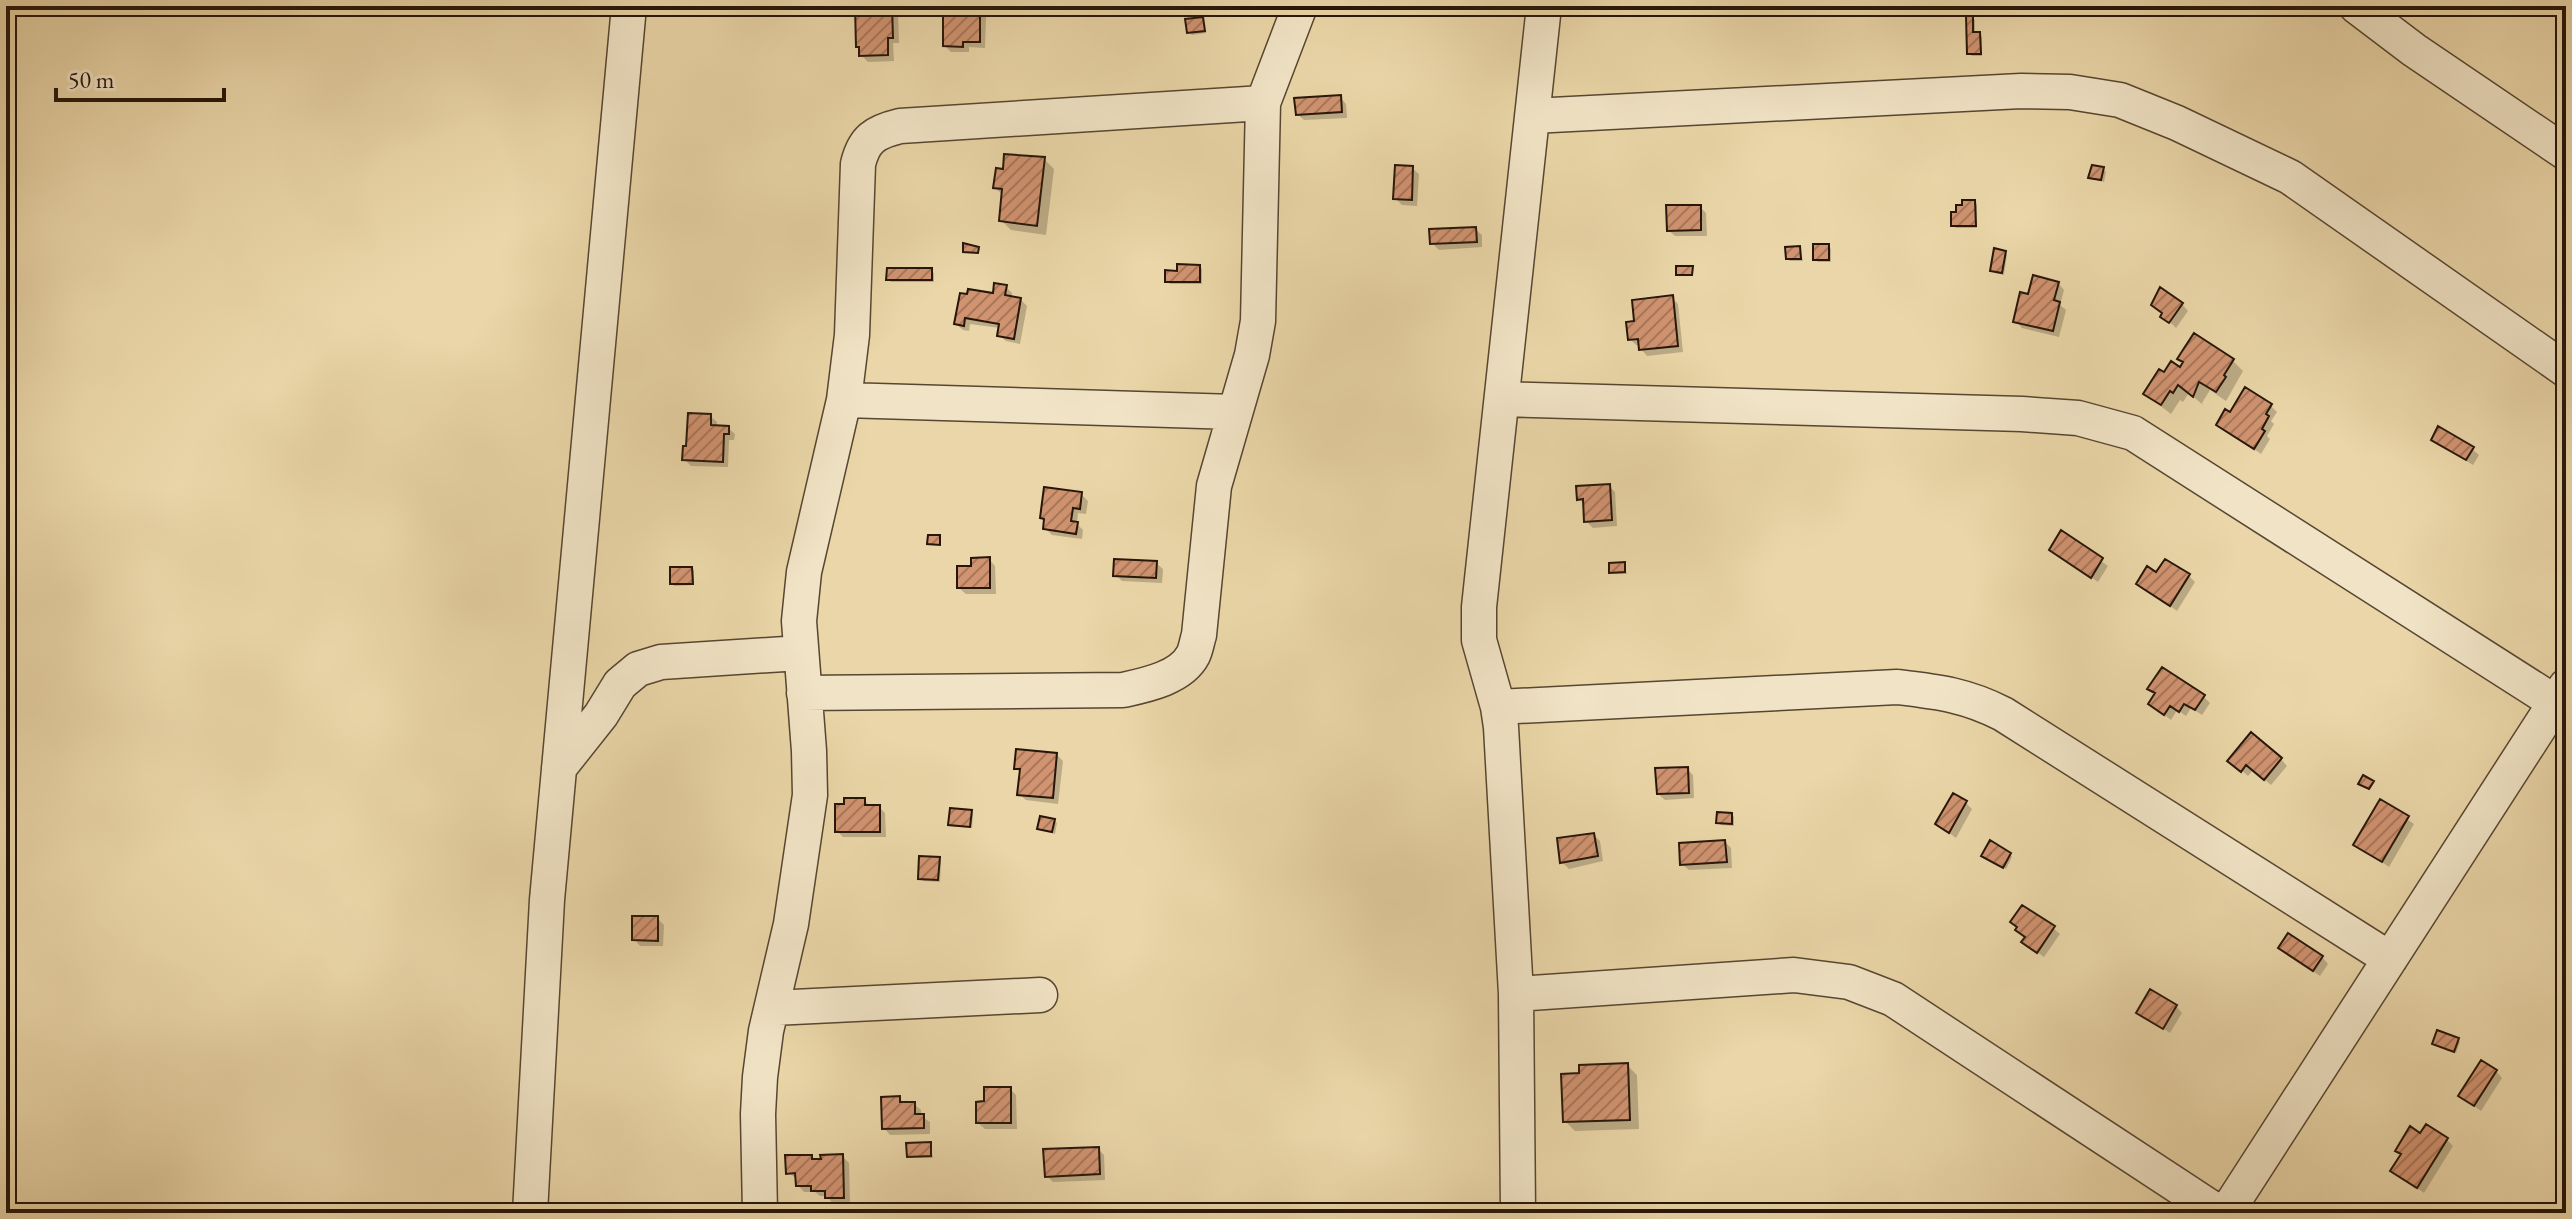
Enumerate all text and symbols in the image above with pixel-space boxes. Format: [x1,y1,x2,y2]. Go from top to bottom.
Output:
scale bar [56,52,224,102]
text: 50 m [68,64,115,95]

